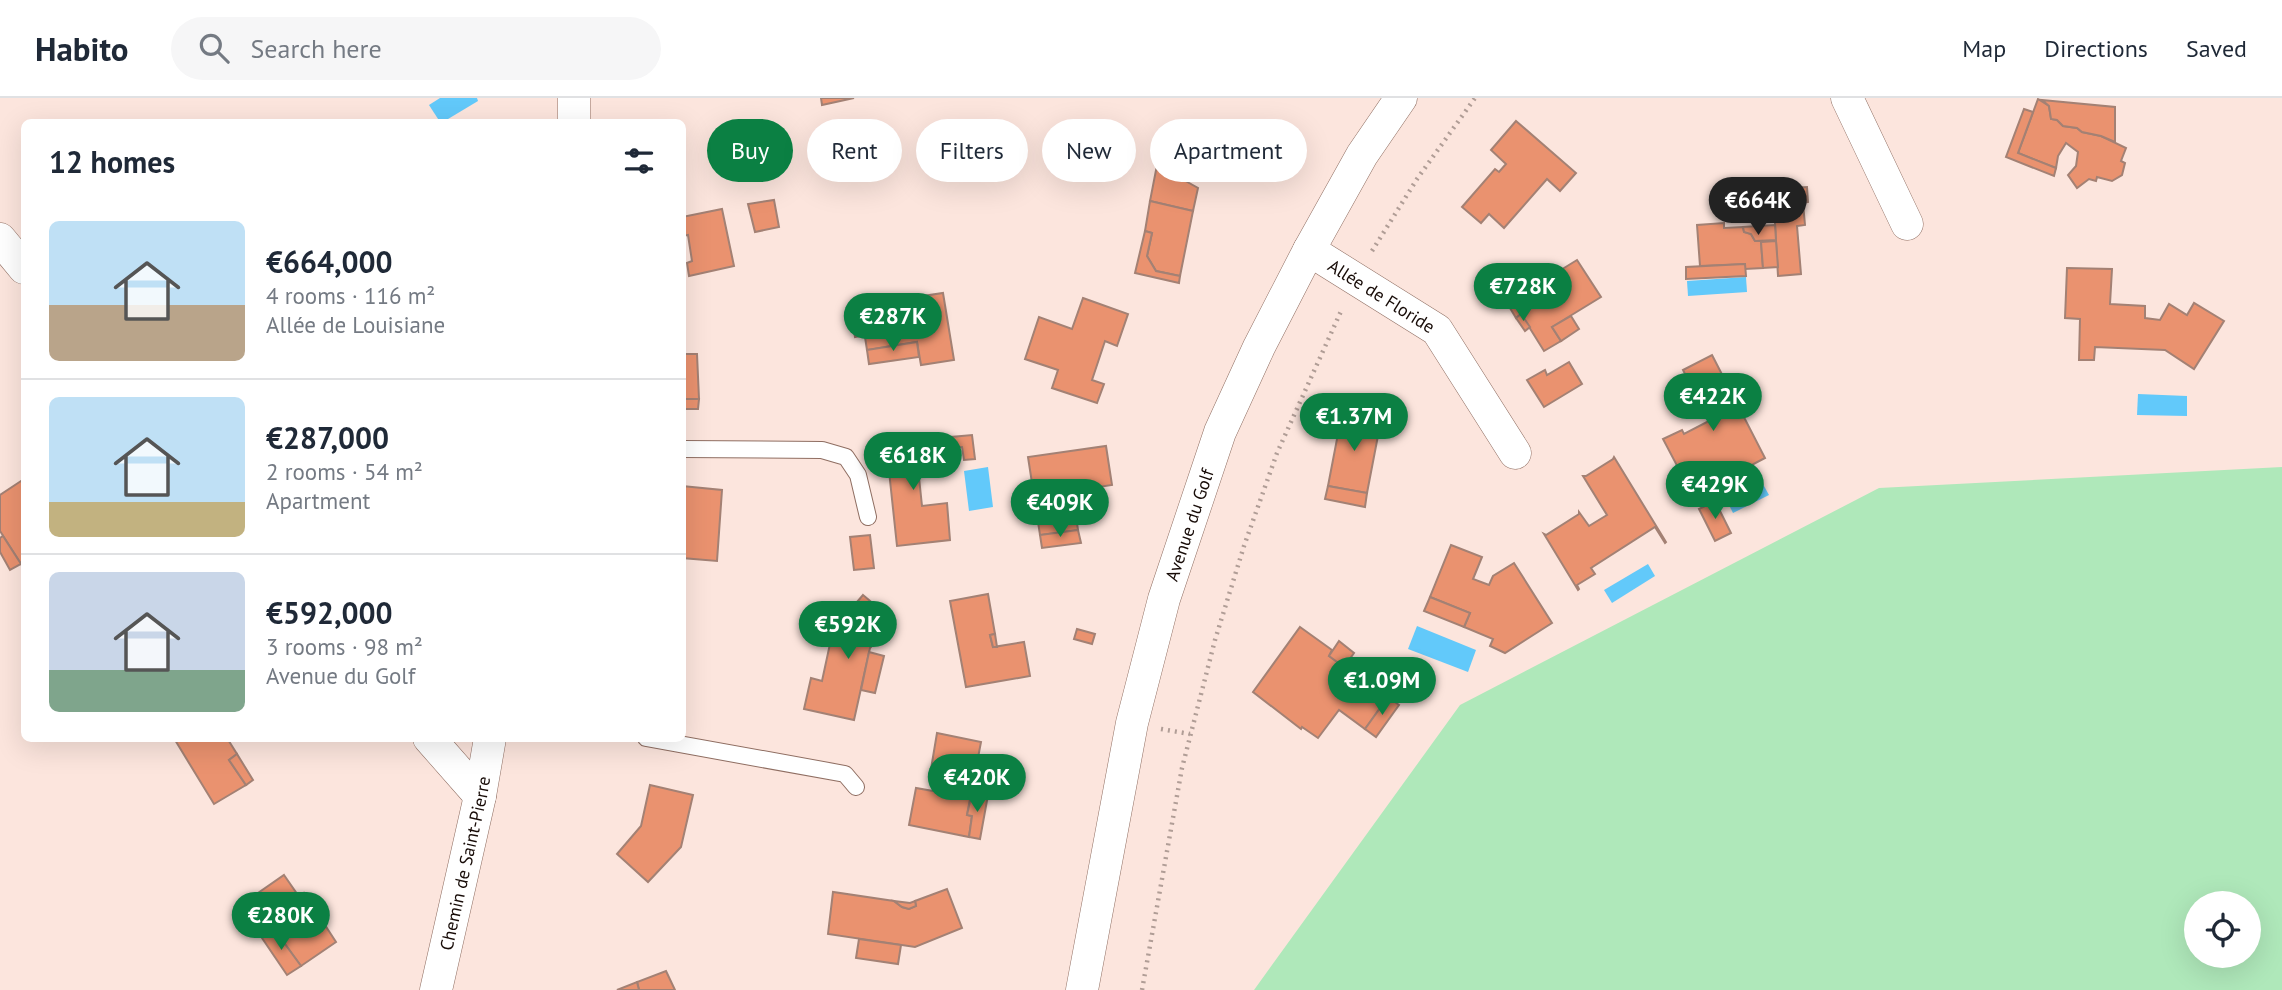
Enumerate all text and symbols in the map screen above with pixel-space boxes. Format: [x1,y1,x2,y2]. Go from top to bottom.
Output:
search box [171,17,661,80]
text: Habito [35,27,129,70]
icon: search [195,29,233,67]
text: Search here [251,32,382,65]
text: Map [1962,33,2006,64]
text: Directions [2044,33,2148,64]
text: Saved [2186,33,2247,64]
chip: Buy [707,119,793,182]
chip: Rent [807,119,902,182]
chip: Filters [916,119,1028,182]
chip: New [1042,119,1136,182]
chip: Apartment [1150,119,1307,182]
text: 12 homes [49,142,175,181]
icon: filters [620,142,658,180]
pin: €664K [1709,178,1807,237]
text: €664K [1725,185,1791,214]
text: €664,000 [266,242,393,281]
icon: home [105,249,189,333]
street label: Allée de Floride [1324,254,1440,338]
pin: €728K [1474,264,1572,323]
text: €728K [1490,271,1556,300]
text: 4 rooms · 116 m² [266,281,435,310]
pin: €287K [844,294,942,353]
text: €287K [860,301,926,330]
text: Allée de Louisiane [266,310,445,339]
pin: €422K [1664,374,1762,433]
text: €422K [1680,381,1746,410]
pin: €1.37M [1297,394,1411,453]
text: €1.37M [1316,401,1392,430]
text: €287,000 [266,418,389,457]
icon: home [105,425,189,509]
pin: €618K [864,432,962,492]
text: €618K [880,440,946,469]
text: 2 rooms · 54 m² [266,457,423,486]
pin: €429K [1666,462,1764,521]
street label: Avenue du Golf [1159,464,1219,584]
text: €429K [1682,469,1748,498]
pin: €409K [1011,480,1109,539]
text: Apartment [266,486,370,515]
text: €409K [1027,487,1093,516]
text: €592,000 [266,593,393,632]
icon: home [105,600,189,684]
pin: €592K [799,602,897,661]
text: €592K [815,609,881,638]
text: 3 rooms · 98 m² [266,632,423,661]
pin: €1.09M [1325,658,1439,717]
text: Avenue du Golf [266,661,415,690]
text: €1.09M [1344,665,1420,694]
pin: €420K [928,754,1026,814]
text: €420K [944,762,1010,791]
street label: Chemin de Saint-Pierre [434,774,495,952]
map controls [2184,891,2261,968]
button: locate [2184,891,2261,968]
pin: €280K [232,892,330,952]
text: €280K [248,900,314,929]

